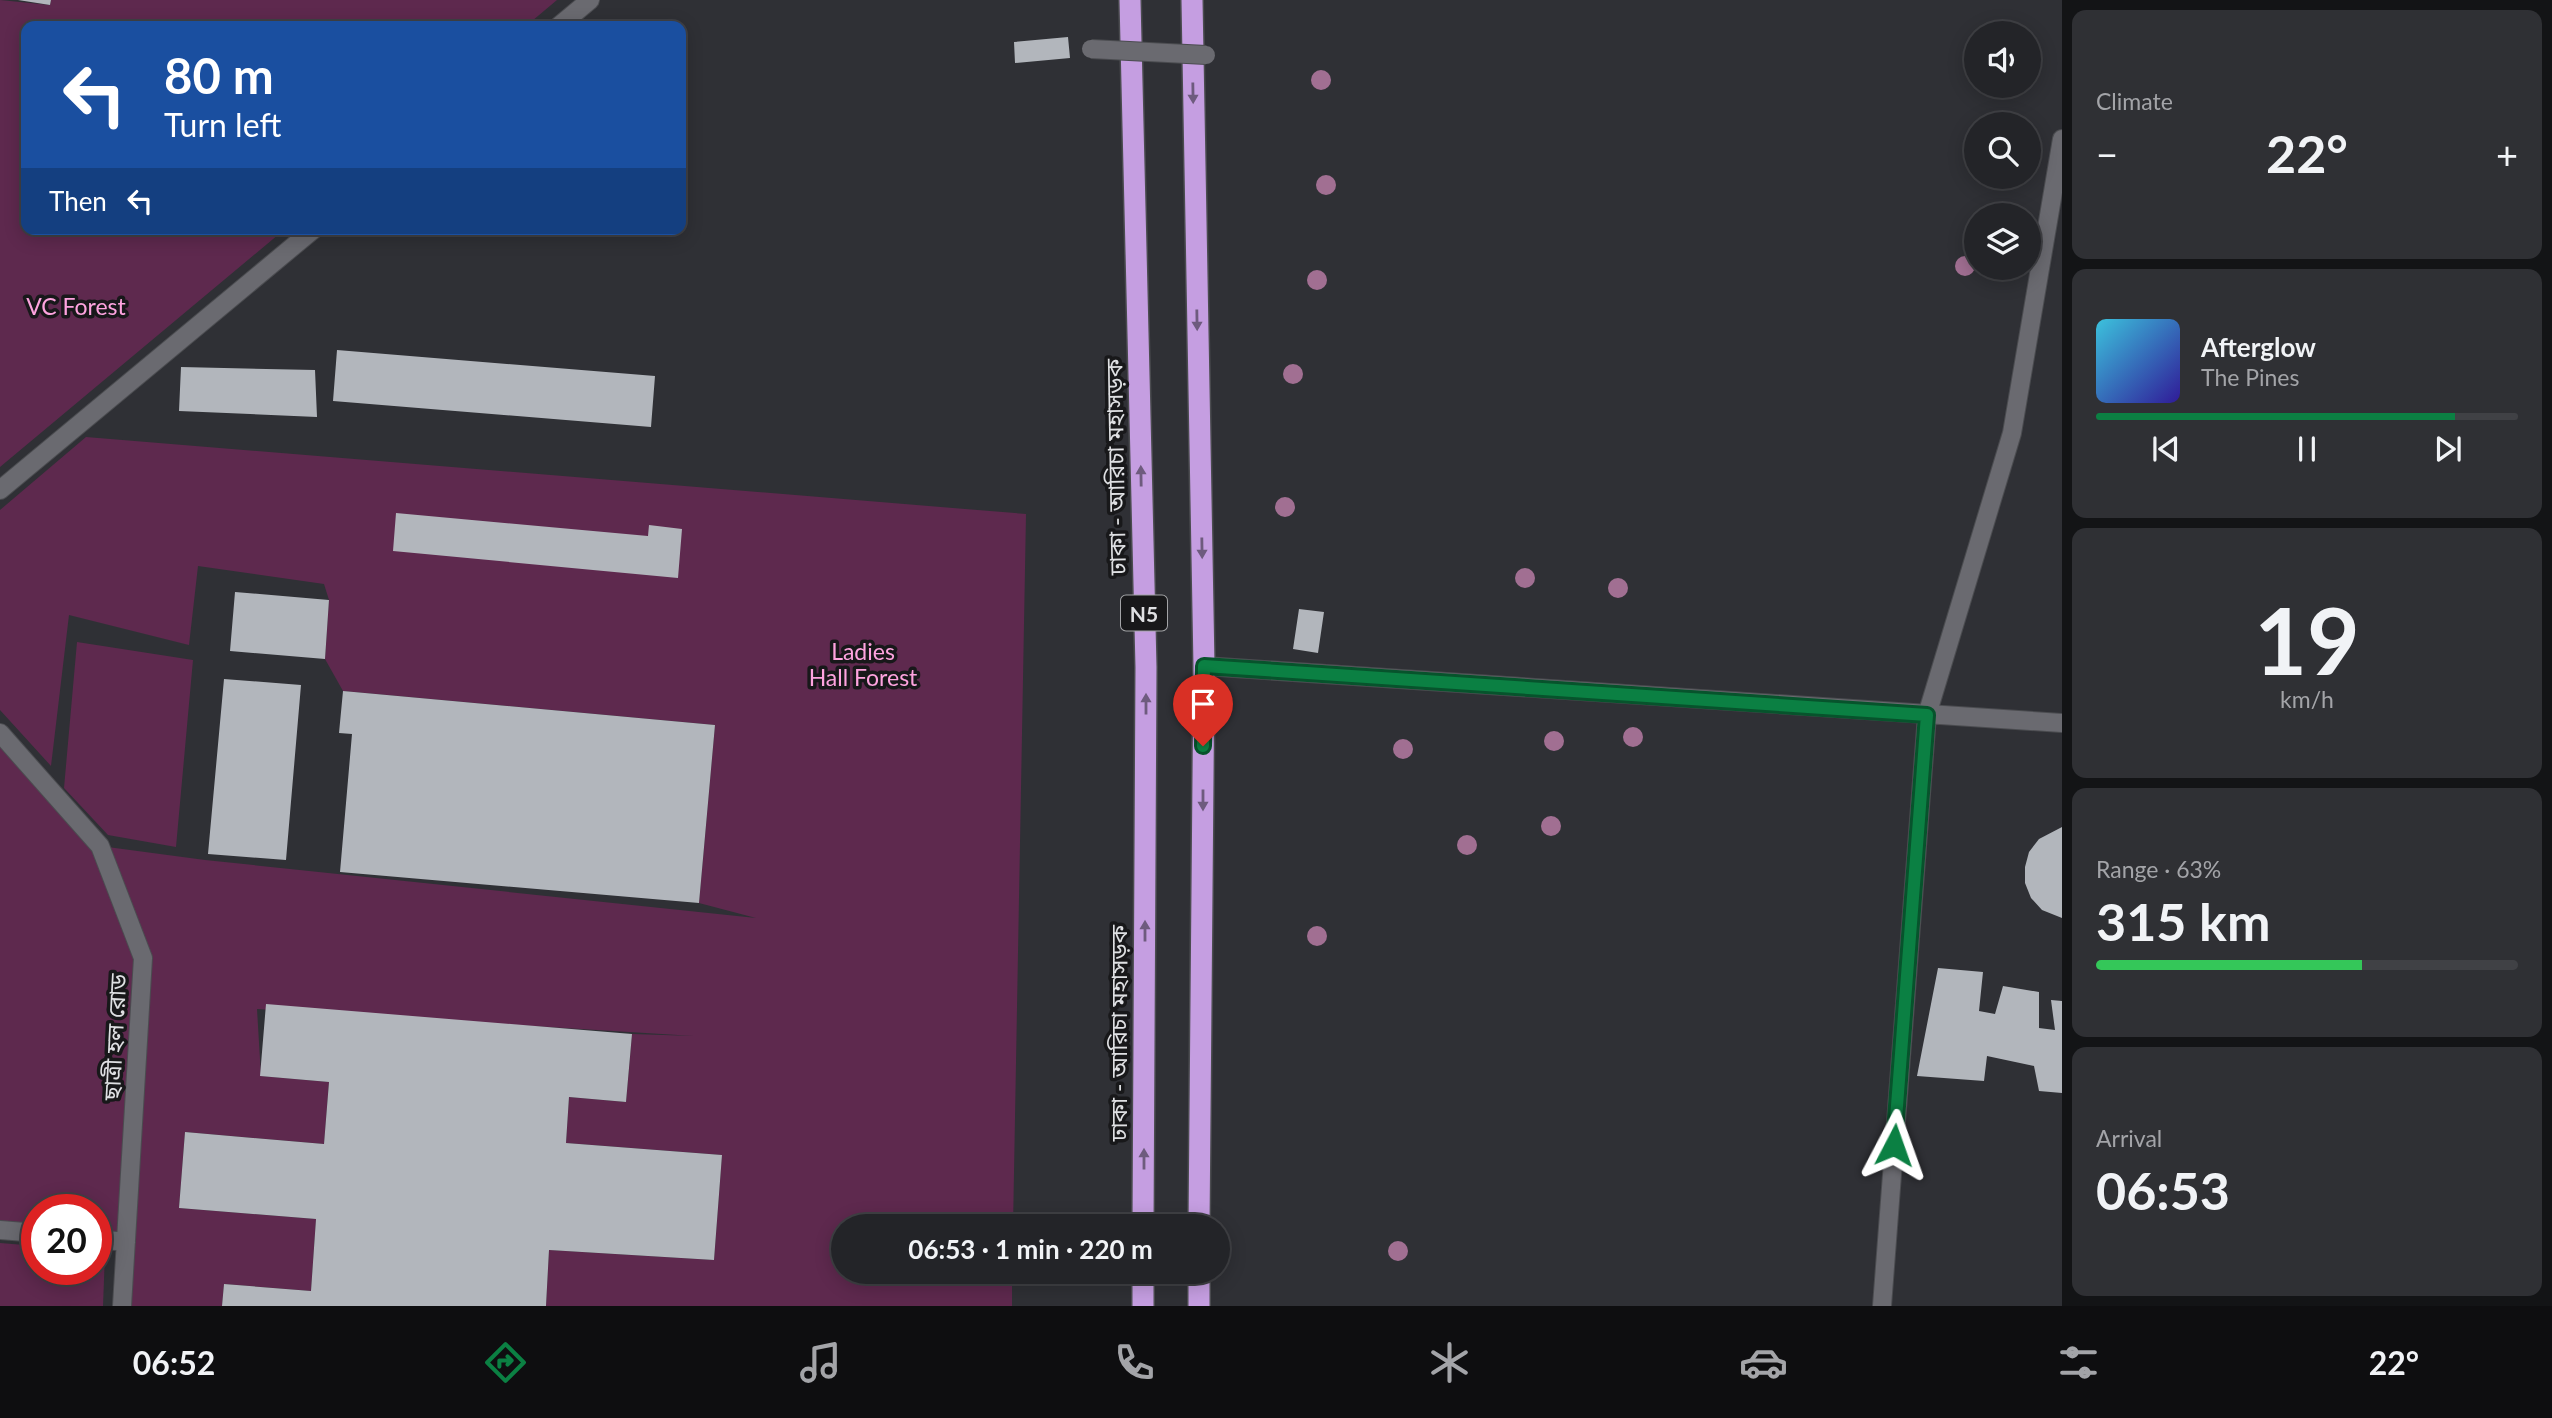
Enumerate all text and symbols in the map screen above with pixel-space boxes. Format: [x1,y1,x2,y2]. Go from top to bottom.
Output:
map controls [1964,21,2041,280]
button: sound [1964,21,2041,98]
text: 80 m [164,46,274,104]
icon: left [49,49,140,140]
one-way arrow [1188,82,1199,104]
text: Climate [2096,87,2173,115]
text: Turn left [164,105,281,144]
button: search [1964,112,2041,189]
text: 22° [2266,122,2348,184]
text: − [2096,131,2118,177]
text: + [2496,131,2518,177]
icon: left [121,182,159,220]
text: Then [49,185,107,217]
button: layers [1964,203,2041,280]
park label: VC Forest [26,292,127,320]
one-way arrow [1192,309,1203,331]
text: Afterglow [2201,331,2316,363]
street label: ঢাকা - আরিচা মহাসড়ক [1099,358,1131,576]
text: The Pines [2201,363,2299,391]
icon: previous [2147,430,2185,468]
icon: pause [2288,430,2326,468]
icon: next [2429,430,2467,468]
one-way arrow [1136,465,1147,487]
one-way arrow [1196,537,1207,559]
text: 19 [2254,585,2360,694]
road number: N5 [1121,596,1167,630]
park label: Ladies Hall Forest [809,637,918,691]
pin [1173,674,1233,746]
icon: arrive [1184,685,1222,723]
text: km/h [2280,685,2334,713]
one-way arrow [1140,692,1151,714]
one-way arrow [1197,789,1209,811]
text: Range · 63% [2096,855,2221,883]
text: 315 km [2096,890,2270,952]
one-way arrow [1139,920,1151,942]
street label: ঢাকা - আরিচা মহাসড়ক [1104,924,1132,1142]
street label: ছাত্রী হল রোড [97,972,131,1102]
position arrow [1857,1108,1931,1182]
text: Arrival [2096,1124,2162,1152]
one-way arrow [1138,1147,1150,1169]
text: 06:53 [2096,1159,2230,1221]
speed limit sign: 20 [21,1194,112,1285]
text: 06:53 · 1 min · 220 m [908,1233,1153,1265]
icon: directions [481,1338,530,1387]
icon: music [796,1338,845,1387]
icon: phone [1110,1338,1159,1387]
icon: climate [1425,1338,1474,1387]
icon: car [1739,1338,1788,1387]
icon: filters [2054,1338,2103,1387]
text: 06:52 [133,1343,215,1382]
text: 22° [2369,1343,2419,1382]

